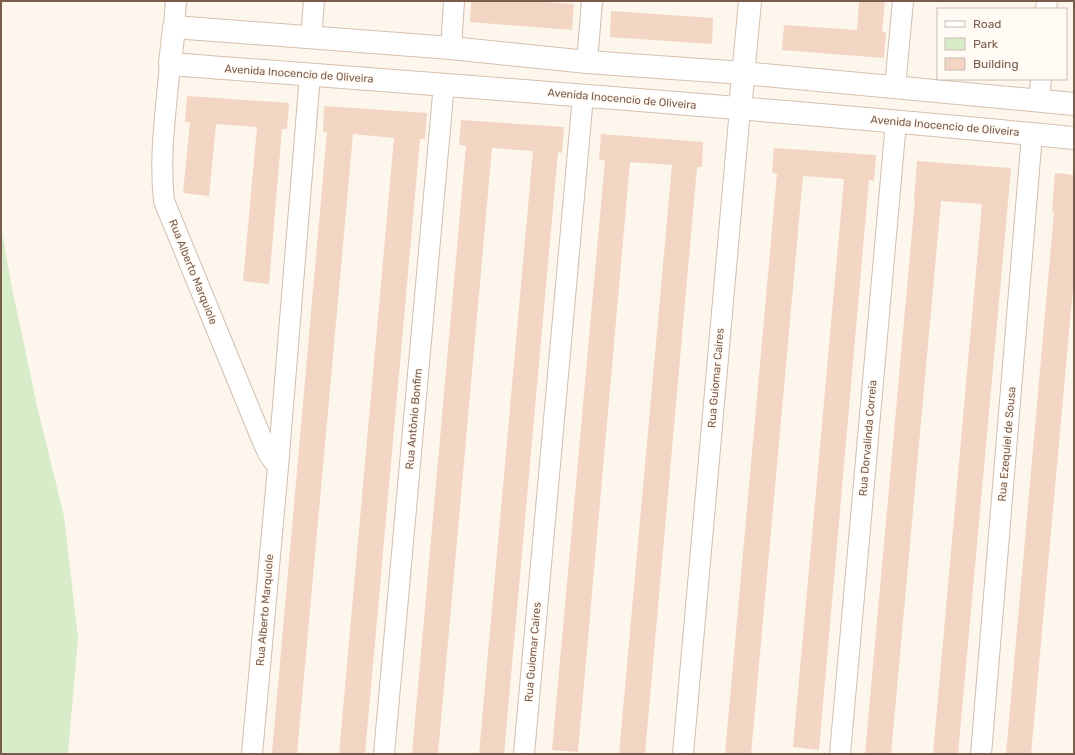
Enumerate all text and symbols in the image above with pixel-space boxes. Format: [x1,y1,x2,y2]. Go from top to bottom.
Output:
legend [937,8,1067,80]
text: Road [973,17,1001,31]
text: Park [973,37,999,51]
text: Building [973,57,1019,71]
street label: Avenida Inocencio de Oliveira [224,62,374,86]
street label: Avenida Inocencio de Oliveira [547,86,697,112]
street label: Avenida Inocencio de Oliveira [870,113,1020,139]
street label: Rua Alberto Marquiole [166,217,220,327]
street label: Rua Guiomar Caires [705,327,727,428]
street label: Rua Antônio Bonfim [403,368,425,470]
street label: Rua Dorvalinda Correia [856,379,880,497]
street label: Rua Ezequiel de Sousa [996,386,1018,502]
street label: Rua Alberto Marquiole [254,553,276,667]
street label: Rua Guiomar Caires [522,601,544,702]

